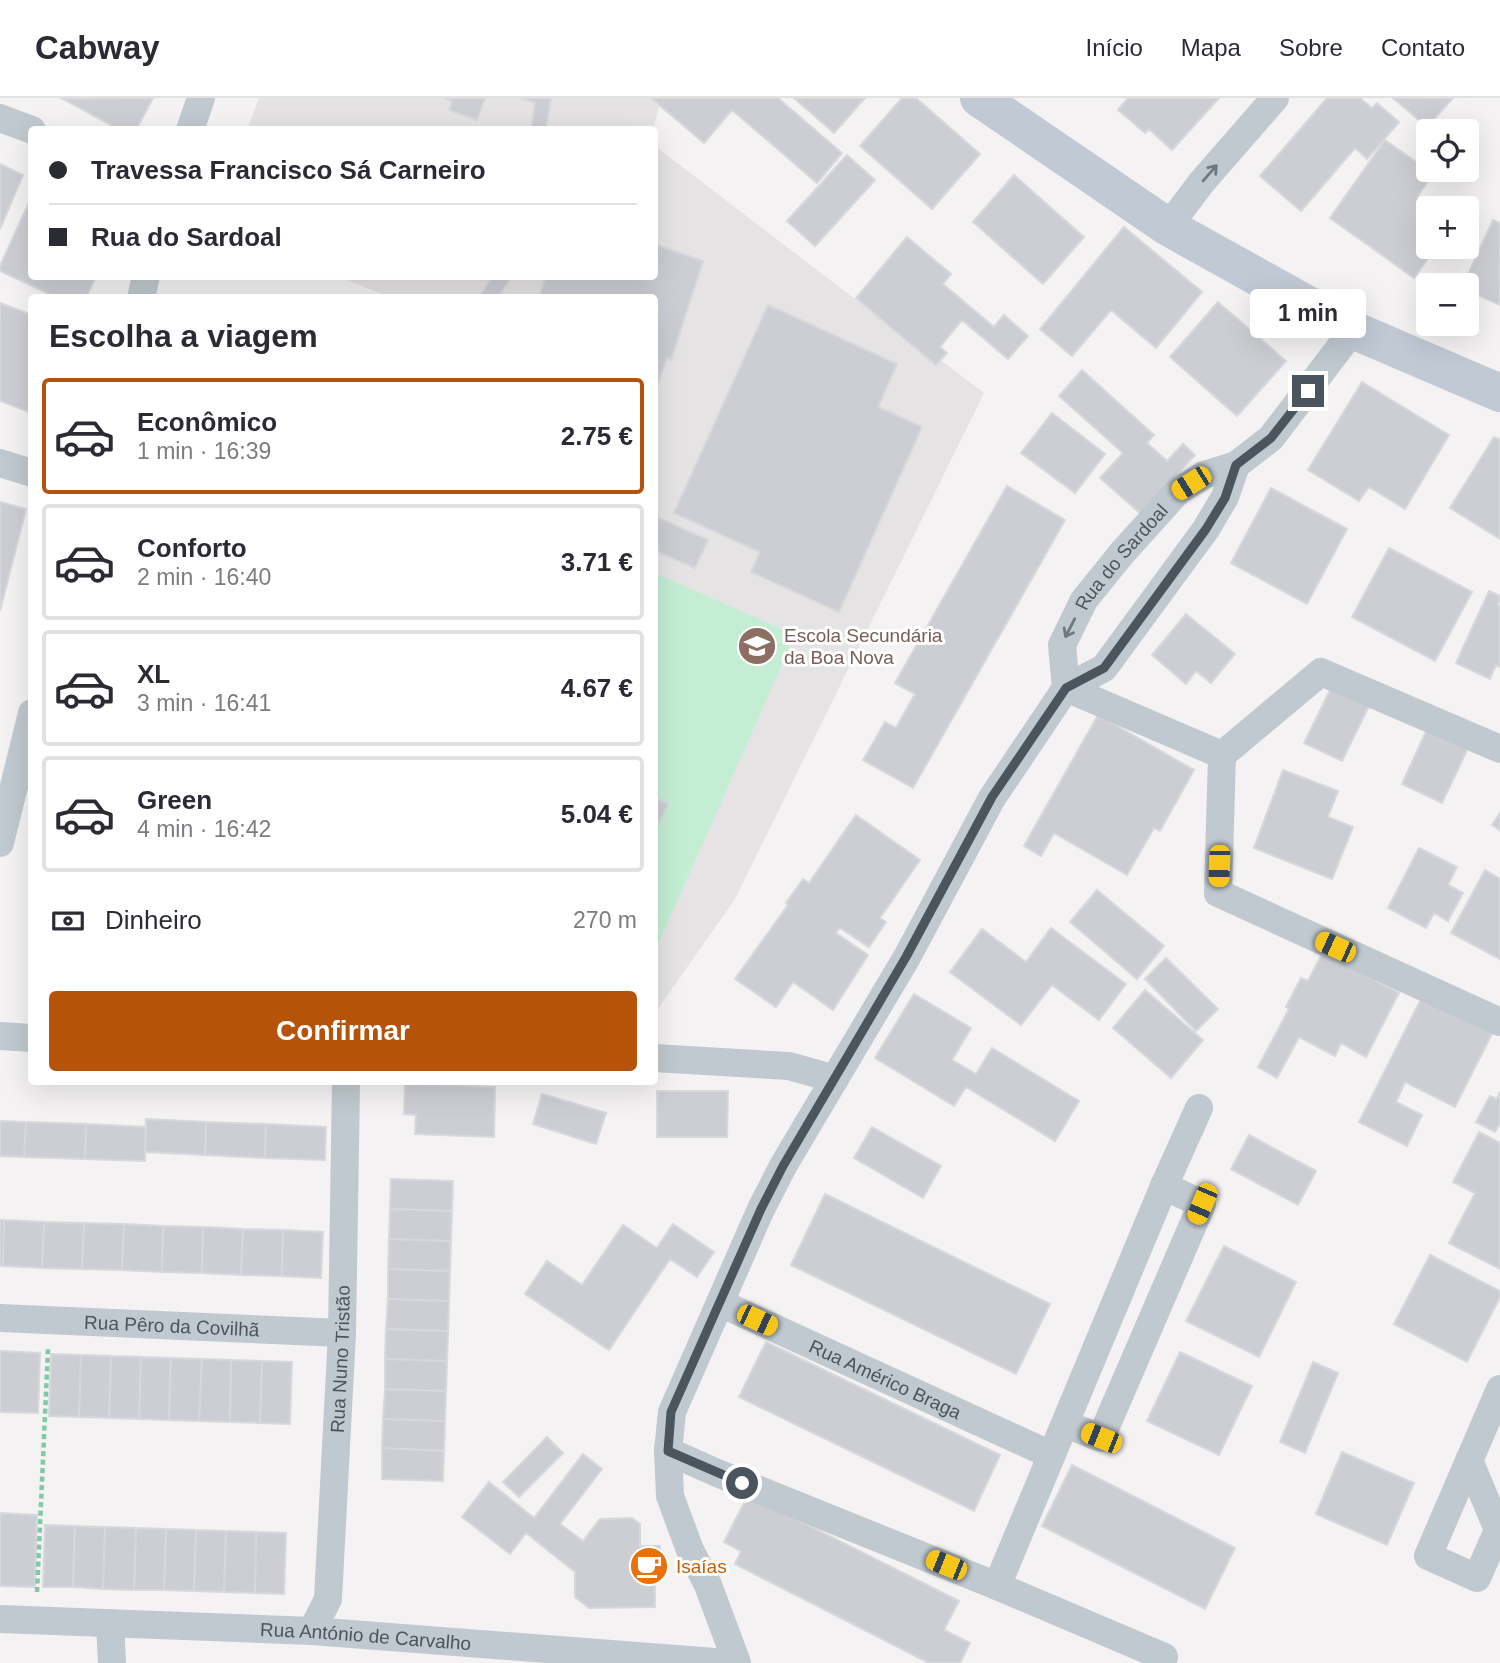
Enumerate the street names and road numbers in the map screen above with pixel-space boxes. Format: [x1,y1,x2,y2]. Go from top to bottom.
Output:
street label: Rua do Sardoal [1071,500,1172,613]
street label: Rua Nuno Tristão [327,1285,354,1434]
street label: Rua Pêro da Covilhã [84,1312,260,1340]
street label: Rua Américo Braga [806,1335,965,1424]
street label: Rua António de Carvalho [260,1619,472,1654]

